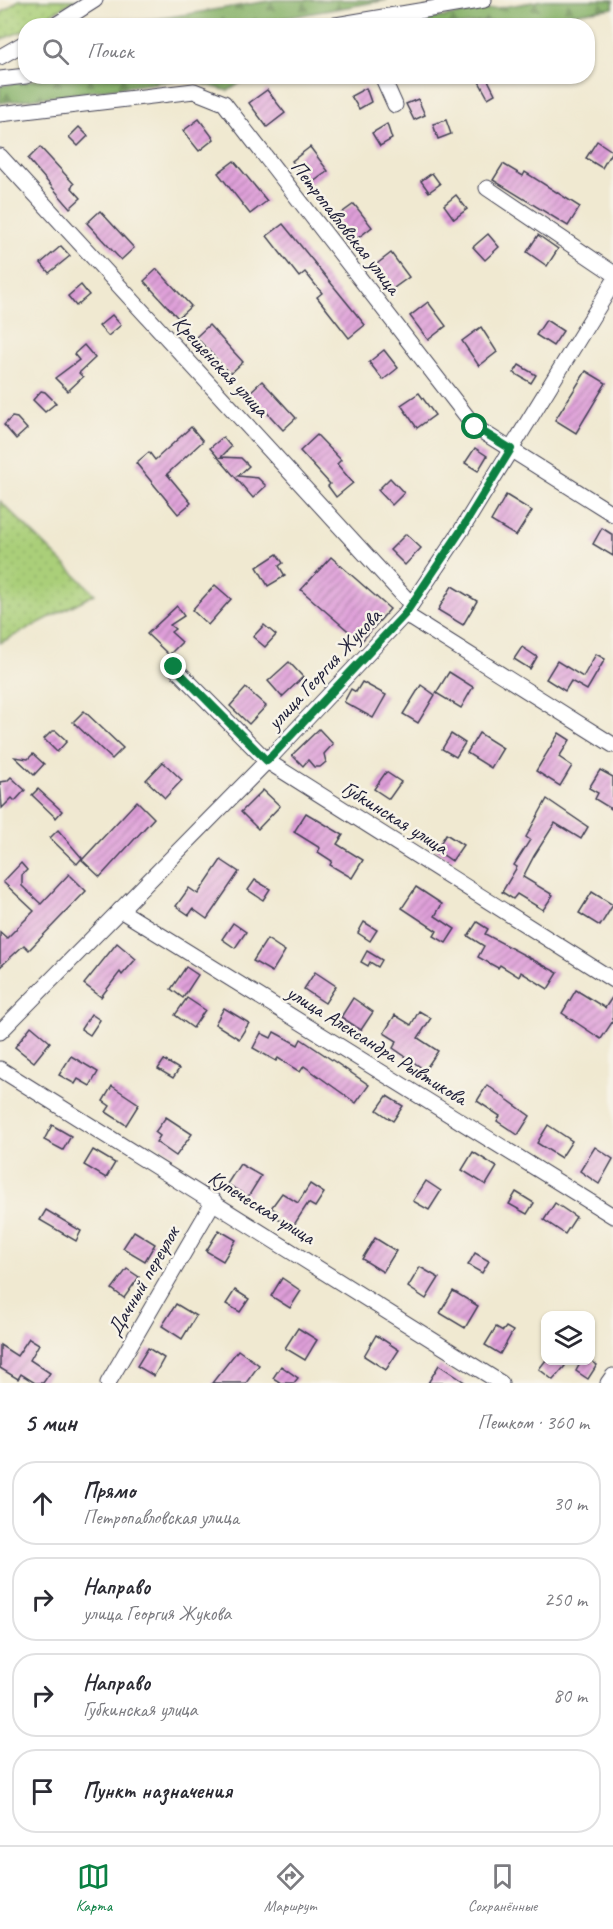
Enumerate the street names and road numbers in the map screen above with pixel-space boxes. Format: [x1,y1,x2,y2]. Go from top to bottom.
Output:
street label: Петропавловская улица [285,154,408,301]
street label: Крещенская улица [167,310,276,423]
street label: улица Георгия Жукова [260,602,388,736]
street label: Губкинская улица [337,774,454,861]
street label: улица Александра Рывтикова [280,978,474,1112]
street label: Купеческая улица [204,1164,321,1251]
street label: Дачный переулок [101,1220,186,1341]

